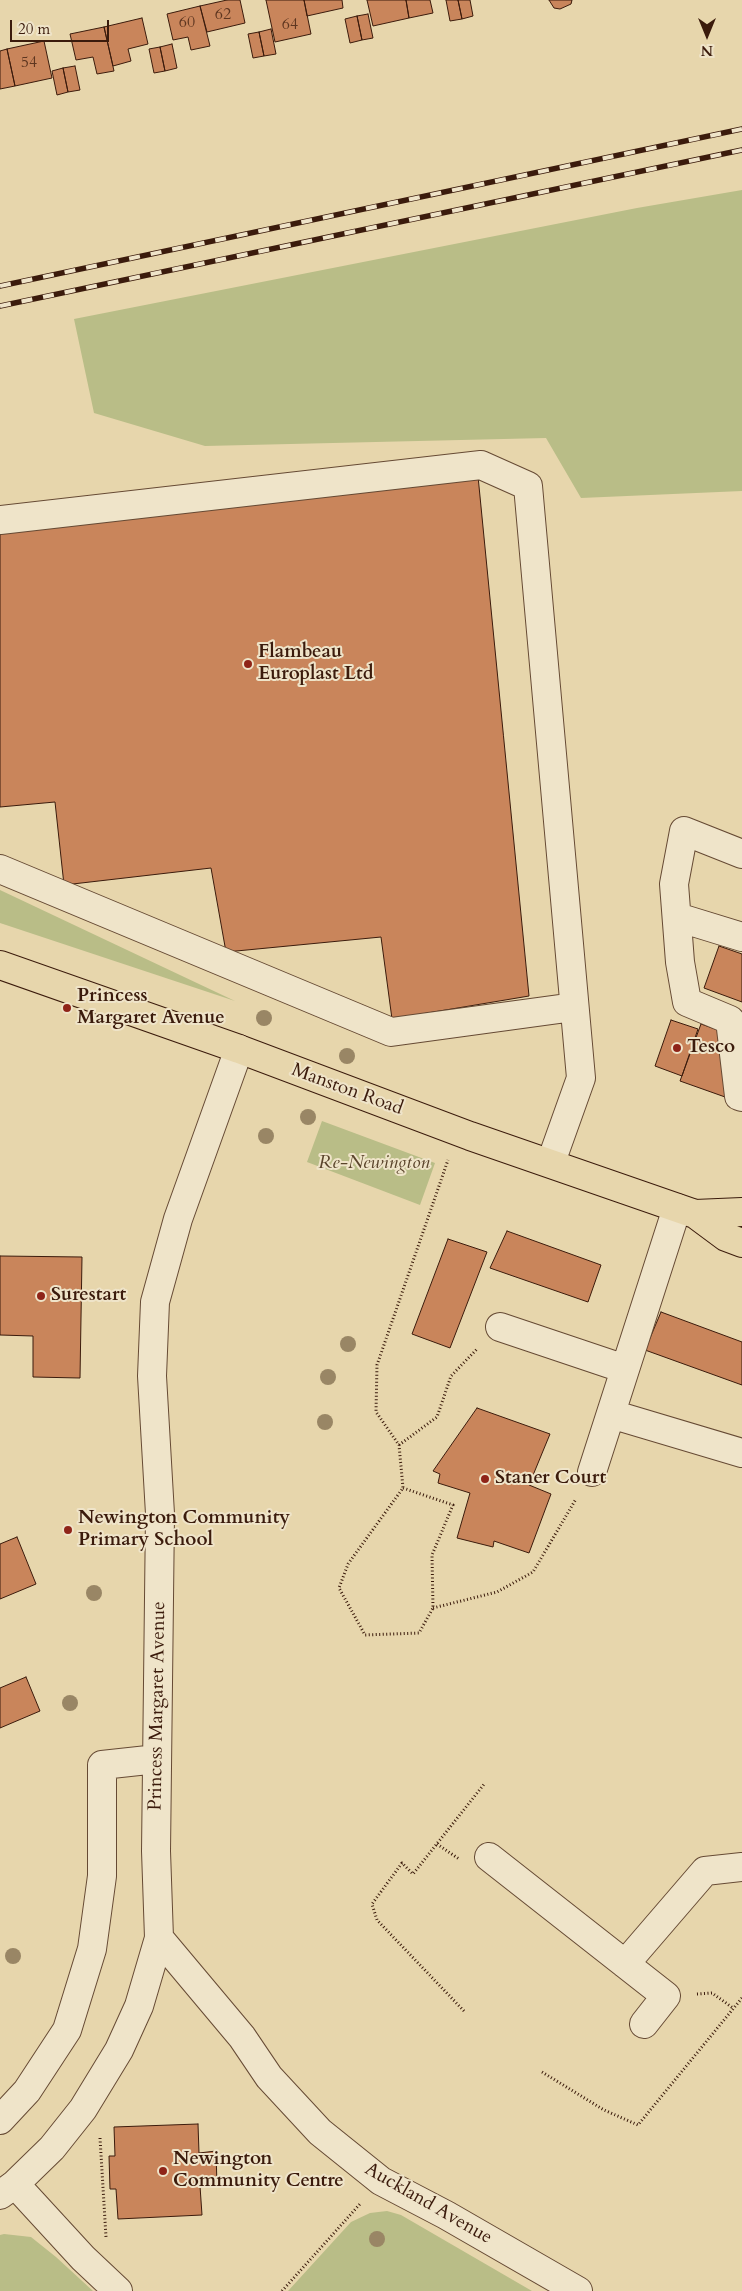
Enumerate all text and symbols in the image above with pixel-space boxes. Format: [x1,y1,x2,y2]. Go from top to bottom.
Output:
house number: 62 [215,5,231,25]
scale bar [12,10,111,42]
north arrow [682,10,732,60]
house number: 60 [179,13,195,33]
house number: 64 [282,15,298,35]
text: 20 m [18,19,50,39]
text: N [701,41,713,60]
house number: 54 [21,53,37,73]
place label: Flambeau Europlast Ltd [258,642,373,686]
marker: Flambeau Europlast Ltd [242,658,254,670]
place label: Princess Margaret Avenue [77,986,225,1030]
marker: Princess Margaret Avenue [61,1002,73,1014]
place label: Tesco [687,1037,735,1059]
marker: Tesco [671,1042,683,1054]
street label: Manston Road [288,1059,406,1121]
park label: Re-Newington [318,1153,430,1175]
place label: Surestart [51,1285,126,1307]
marker: Surestart [35,1290,47,1302]
place label: Staner Court [495,1468,606,1490]
marker: Staner Court [479,1473,491,1485]
place label: Newington Community Primary School [78,1508,290,1552]
marker: Newington Community Primary School [62,1524,74,1536]
street label: Princess Margaret Avenue [145,1601,171,1811]
place label: Newington Community Centre [173,2149,344,2193]
street label: Auckland Avenue [360,2158,496,2250]
marker: Newington Community Centre [157,2165,169,2177]

